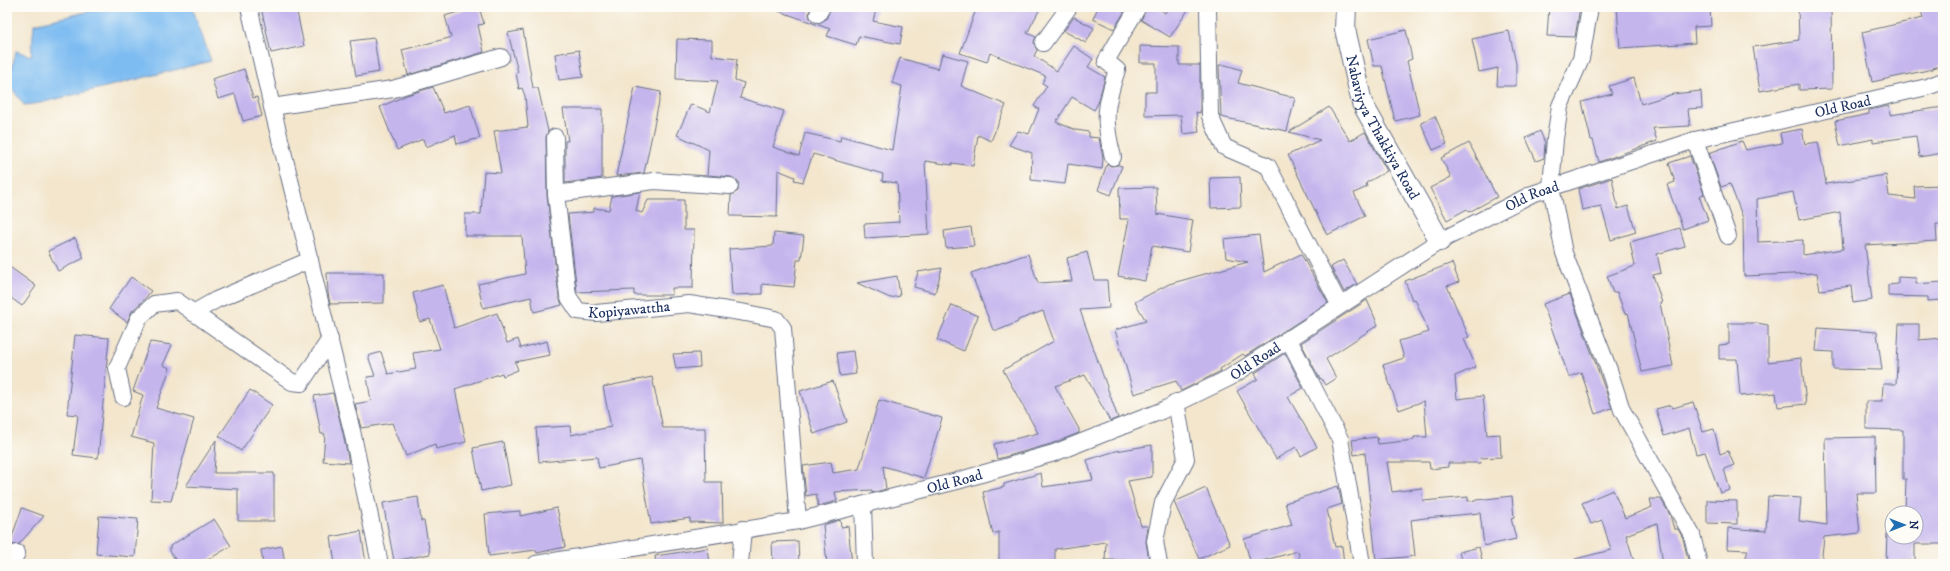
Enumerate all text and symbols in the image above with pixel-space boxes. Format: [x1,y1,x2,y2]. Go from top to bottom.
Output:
street label: Nabaviyya Thakkiya Road [1342,53,1424,203]
street label: Old Road [1813,91,1873,122]
street label: Old Road [1502,176,1562,216]
street label: Kopiyawattha [587,296,672,323]
street label: Old Road [1226,337,1284,385]
street label: Old Road [925,465,985,498]
north arrow [1884,505,1924,545]
text: N [1906,520,1920,530]

